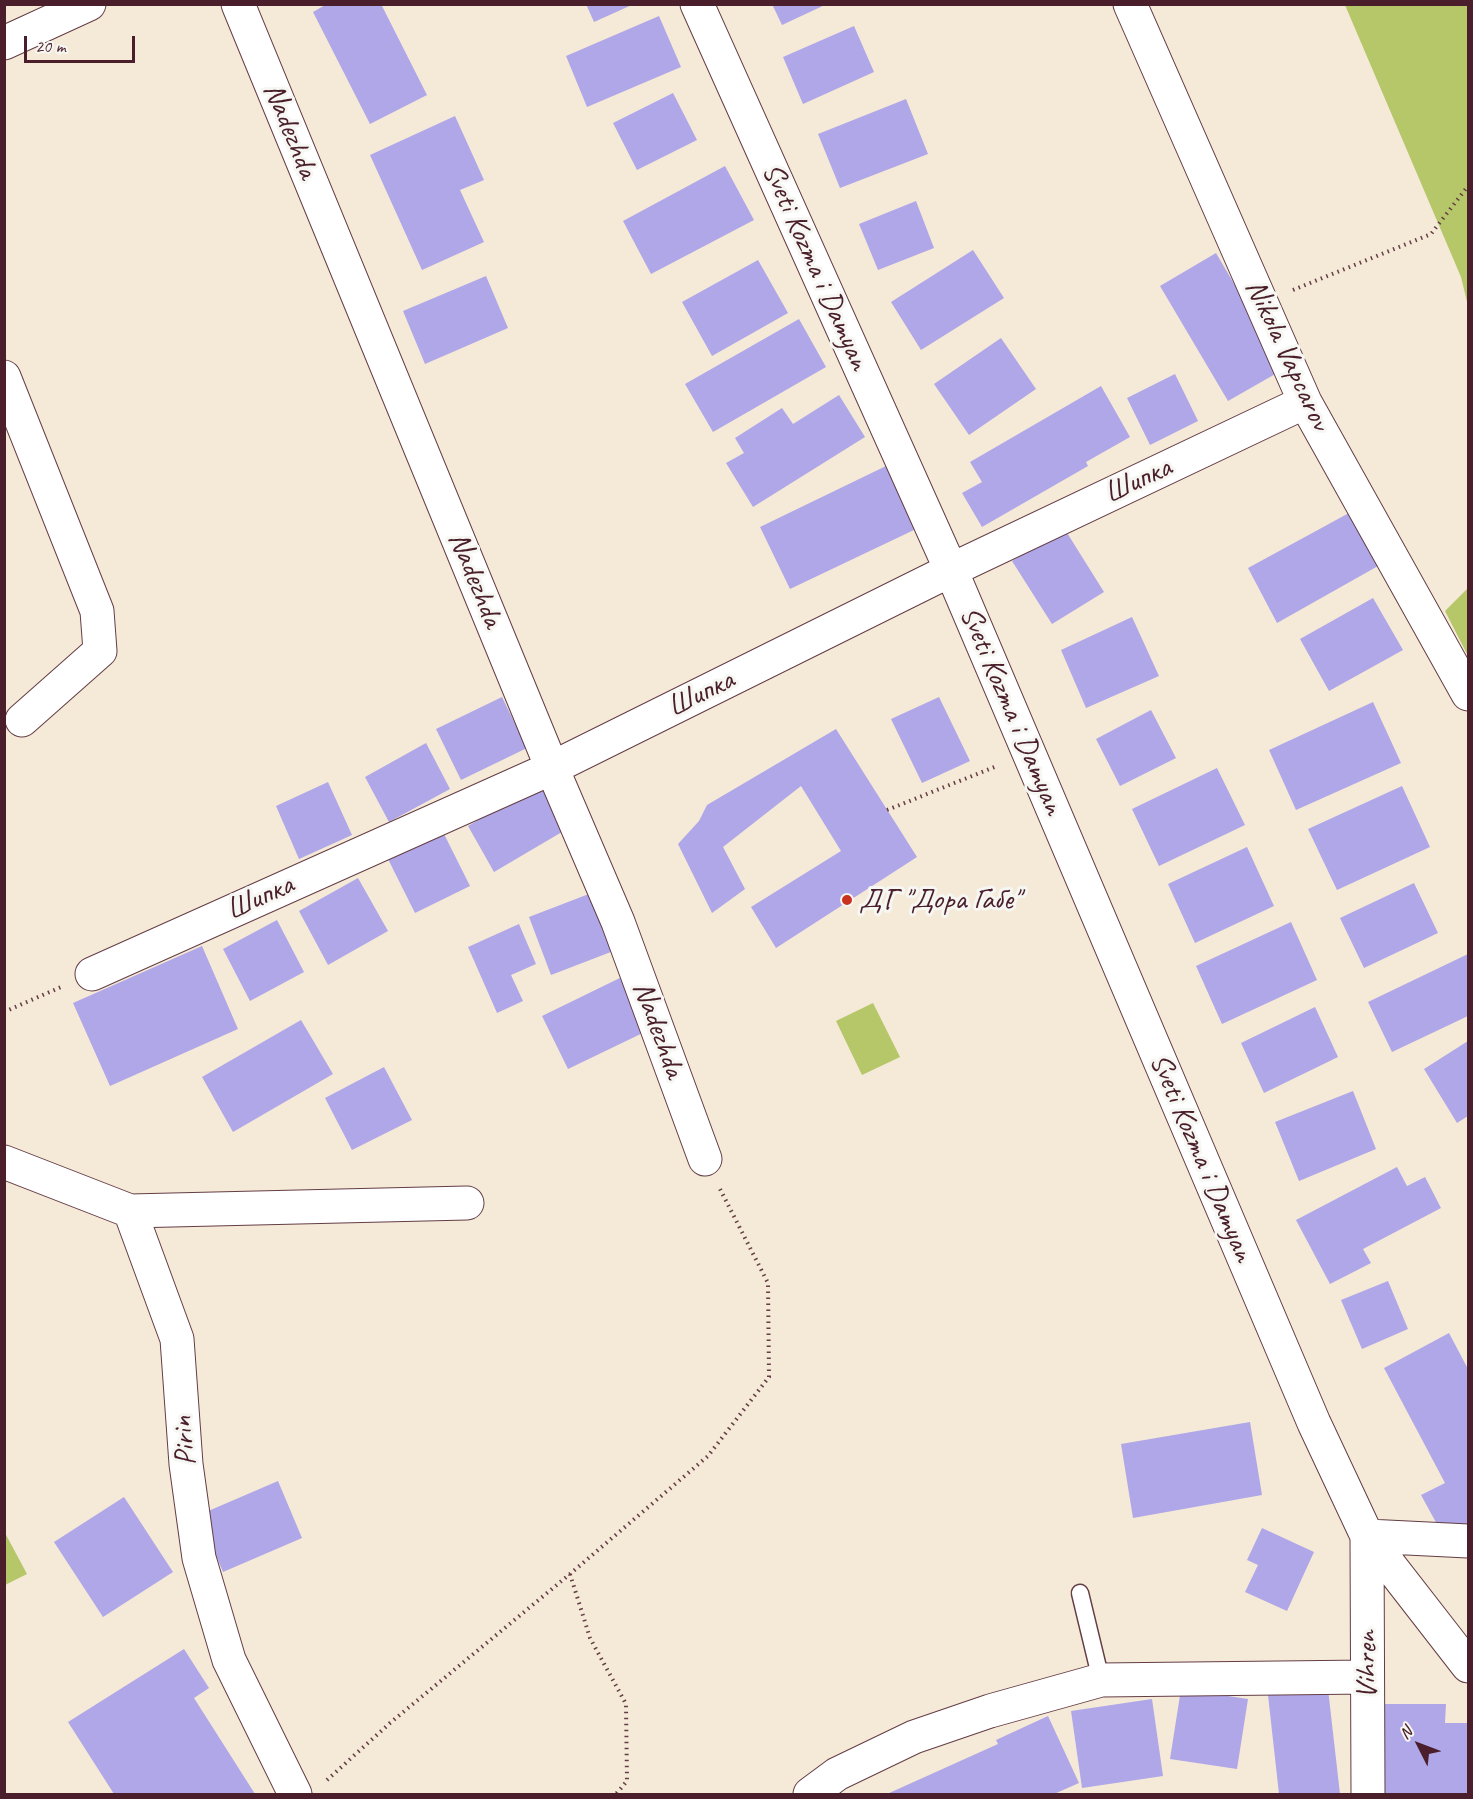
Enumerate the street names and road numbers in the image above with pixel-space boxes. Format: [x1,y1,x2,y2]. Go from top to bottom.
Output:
street label: Nadezhda [255,78,325,184]
street label: Sveti Kozma i Damyan [753,158,877,376]
street label: Nikola Vapcarov [1236,274,1338,436]
street label: Шипка [1099,450,1177,512]
street label: Nadezhda [440,527,510,633]
street label: Sveti Kozma i Damyan [951,602,1071,820]
street label: Шипка [662,662,740,726]
street label: Шипка [221,867,299,929]
street label: Nadezhda [624,977,692,1083]
street label: Sveti Kozma i Damyan [1141,1049,1261,1267]
street label: Pirin [165,1415,205,1467]
street label: Vihren [1349,1631,1385,1699]

